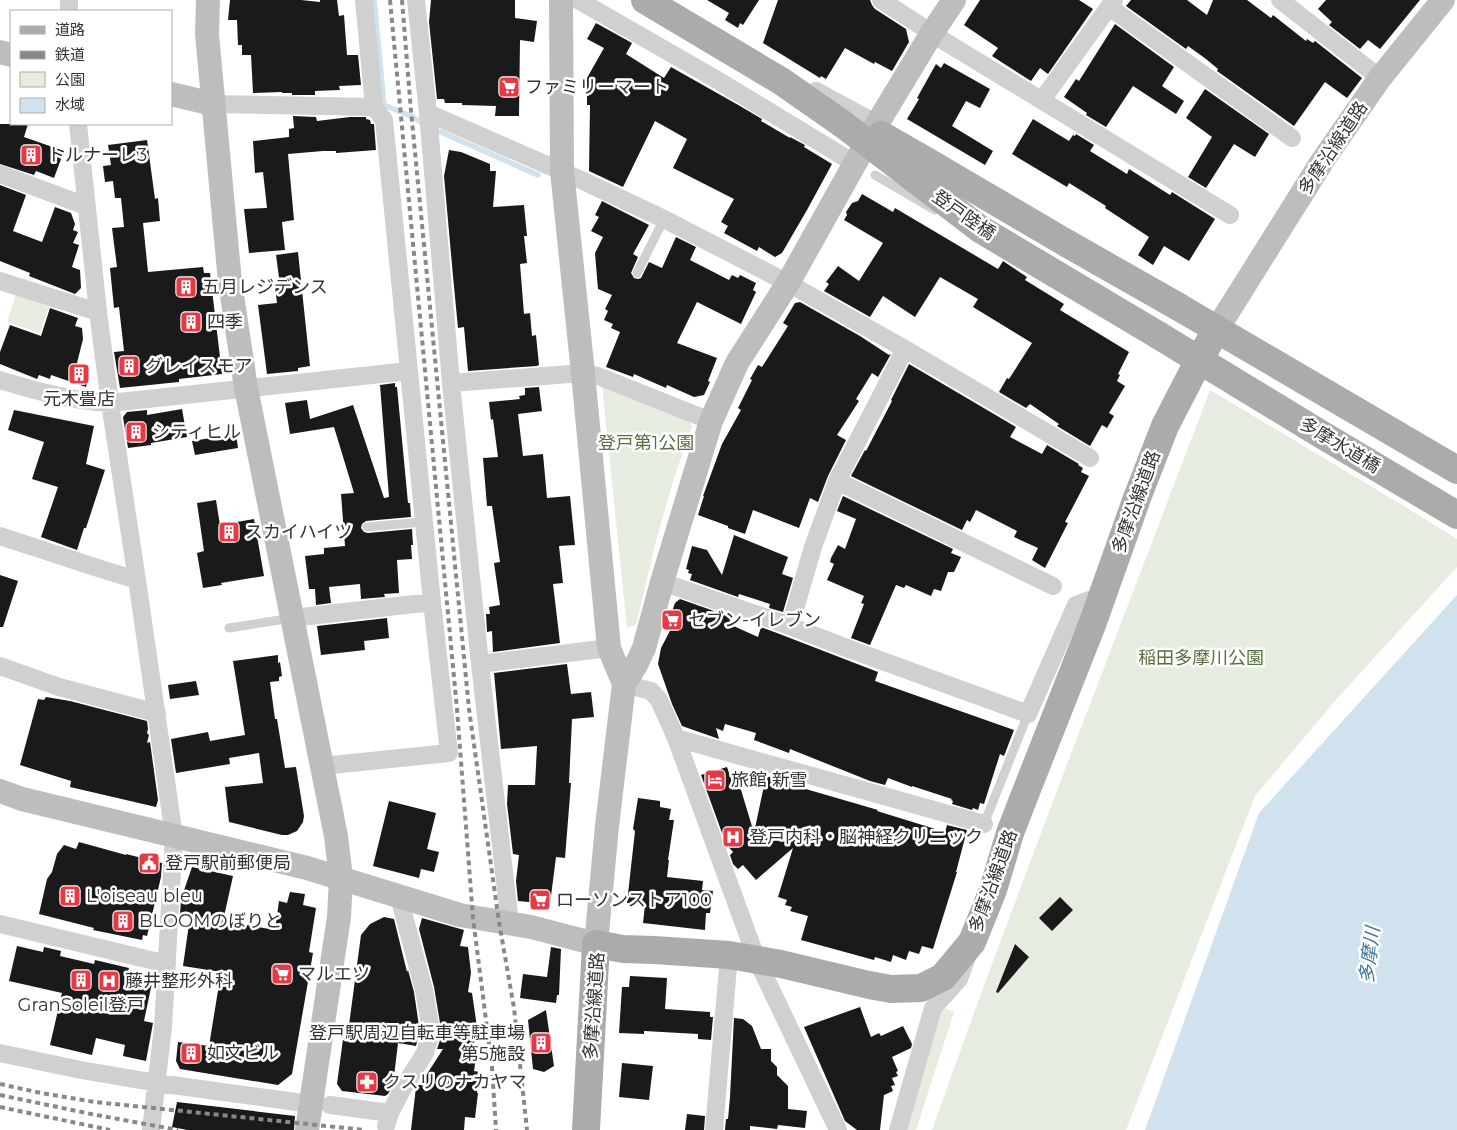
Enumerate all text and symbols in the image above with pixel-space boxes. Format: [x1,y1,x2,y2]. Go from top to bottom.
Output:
legend [10,10,172,125]
text: 道路 [55,20,85,39]
text: 鉄道 [55,45,85,64]
text: 公園 [55,70,85,89]
supermarket icon: ファミリーマート [497,75,521,99]
place label: ファミリーマート [525,76,669,98]
text: 水域 [55,95,85,114]
street label: 多摩沿線道路 [1294,97,1372,199]
building icon: トルナーレ3 [19,143,43,167]
place label: トルナーレ3 [47,144,147,166]
street label: 登戸陸橋 [928,185,1000,245]
building icon: 五月レジデンス [174,275,198,299]
place label: 五月レジデンス [202,276,328,298]
building icon: 四季 [179,310,203,334]
place label: 四季 [207,311,243,333]
building icon: グレイスモア [117,354,141,378]
place label: グレイスモア [145,355,252,377]
building icon: 元木畳店 [67,362,91,386]
place label: 元木畳店 [43,388,115,410]
street label: 多摩水道橋 [1296,412,1384,478]
building icon: シティヒル [124,420,148,444]
place label: シティヒル [152,421,241,443]
park label: 登戸第1公園 [598,432,694,454]
street label: 多摩沿線道路 [1107,447,1165,557]
building icon: スカイハイツ [217,520,241,544]
place label: スカイハイツ [245,521,352,543]
supermarket icon: セブン-イレブン [660,608,684,632]
place label: セブン-イレブン [688,609,821,631]
park label: 稲田多摩川公園 [1138,647,1264,669]
hotel icon: 旅館 新雪 [703,768,727,792]
place label: 旅館 新雪 [731,769,808,791]
hospital icon: 登戸内科・脳神経クリニック [721,825,745,849]
place label: 登戸内科・脳神経クリニック [749,826,983,848]
street label: 多摩沿線道路 [964,826,1022,936]
public building icon: 登戸駅前郵便局 [137,851,161,875]
place label: 登戸駅前郵便局 [165,852,291,874]
building icon: L'oiseau bleu [58,884,82,908]
place label: L'oiseau bleu [86,885,203,907]
supermarket icon: ローソンストア100 [528,888,552,912]
place label: ローソンストア100 [556,889,712,911]
building icon: BLOOMのぼりと [111,909,135,933]
place label: BLOOMのぼりと [139,910,282,932]
water label: 多摩川 [1355,923,1385,985]
street label: 多摩沿線道路 [579,951,609,1061]
supermarket icon: マルエツ [270,962,294,986]
place label: マルエツ [298,963,370,985]
building icon: GranSoleil登戸 [69,968,93,992]
hospital icon: 藤井整形外科 [97,969,121,993]
place label: 藤井整形外科 [125,970,233,992]
place label: GranSoleil登戸 [18,994,144,1016]
place label: 登戸駅周辺自転車等駐車場 第5施設 [309,1022,525,1065]
building icon: 登戸駅周辺自転車等駐車場 第5施設 [529,1031,553,1055]
building icon: 如文ビル [179,1041,203,1065]
place label: 如文ビル [207,1042,279,1064]
pharmacy icon: クスリのナカヤマ [355,1070,379,1094]
place label: クスリのナカヤマ [383,1071,526,1093]

